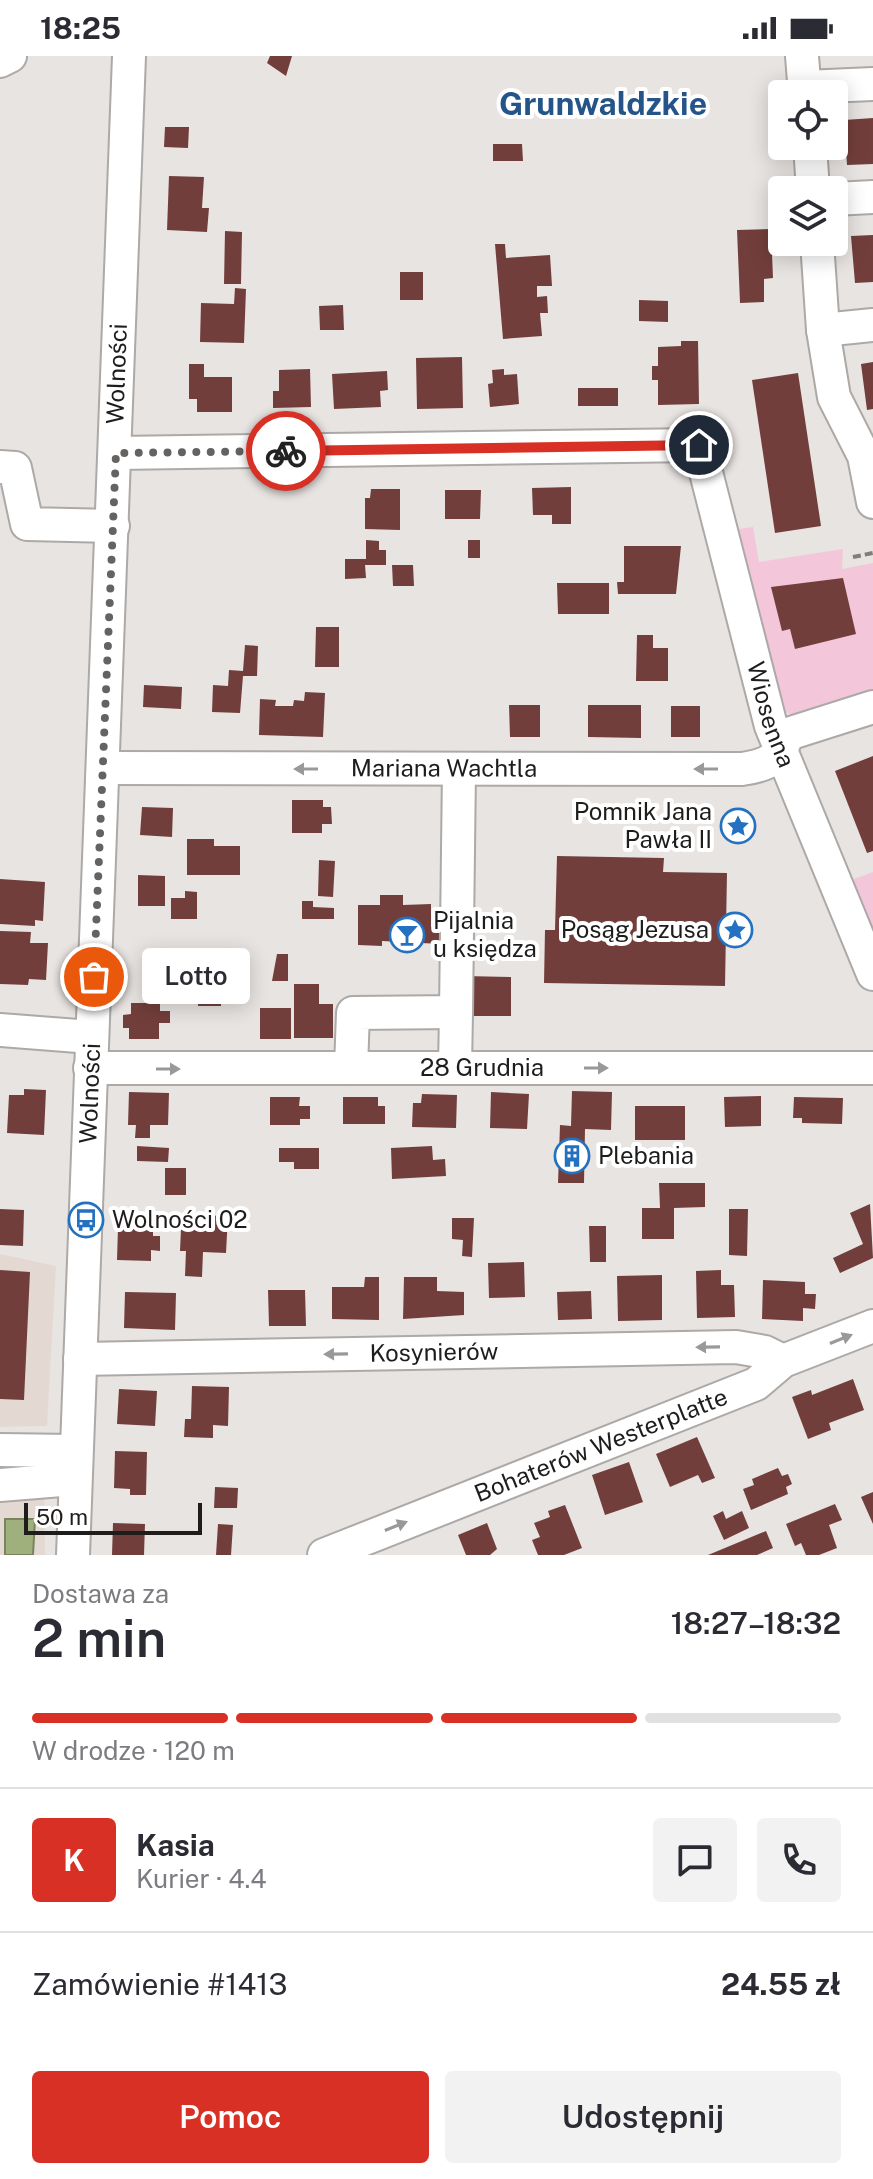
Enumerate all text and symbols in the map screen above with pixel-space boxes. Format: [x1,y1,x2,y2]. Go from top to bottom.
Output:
text: 18:25 [40,10,121,46]
map controls [768,80,848,256]
button: locate [768,80,848,160]
district label: Grunwaldzkie [499,85,707,122]
button: layers [768,176,848,256]
street label: Wolności [100,323,132,425]
courier [246,411,326,491]
pin [665,411,733,479]
icon: home [677,423,721,467]
icon: bike [264,429,308,473]
street label: Wiosenna [742,659,801,771]
street label: Mariana Wachtla [351,753,537,782]
one-way arrow [293,763,318,775]
one-way arrow [693,763,718,775]
place label: Pomnik Jana Pawła II [574,797,712,853]
place icon: Pomnik Jana Pawła II [719,807,757,845]
place label: Pijalnia u księdza [433,906,537,962]
place icon: Posąg Jezusa [716,911,754,949]
place label: Posąg Jezusa [561,915,709,943]
bar icon: Pijalnia u księdza [388,916,426,954]
pin [60,943,128,1011]
callout: Lotto [142,949,250,1005]
icon: bag [72,955,116,999]
text: Lotto [164,960,228,991]
street label: Wolności [73,1042,105,1144]
street label: 28 Grudnia [420,1053,544,1081]
one-way arrow [584,1062,609,1074]
one-way arrow [156,1063,181,1075]
building icon: Plebania [553,1137,591,1175]
place label: Plebania [598,1141,694,1169]
bus stop icon: Wolności 02 [67,1201,105,1239]
place label: Wolności 02 [112,1205,248,1233]
one-way arrow [829,1332,853,1345]
street label: Kosynierów [369,1336,499,1367]
one-way arrow [695,1341,720,1354]
one-way arrow [323,1348,348,1361]
street label: Bohaterów Westerplatte [470,1382,731,1507]
scale bar [24,1499,202,1535]
text: 50 m [36,1504,88,1530]
one-way arrow [384,1519,408,1532]
text: Dostawa za [32,1578,169,1609]
text: 18:27–18:32 [671,1605,841,1641]
text: 2 min [32,1608,166,1669]
text: W drodze · 120 m [32,1735,235,1766]
button: chat [653,1818,737,1902]
button: phone [757,1818,841,1902]
text: Kasia [136,1827,215,1863]
text: K [63,1842,85,1878]
text: Kurier · 4.4 [136,1863,267,1894]
text: Zamówienie #1413 [32,1966,287,2002]
text: 24.55 zł [721,1966,841,2002]
button: Pomoc [32,2071,429,2163]
button: Udostępnij [445,2071,841,2163]

